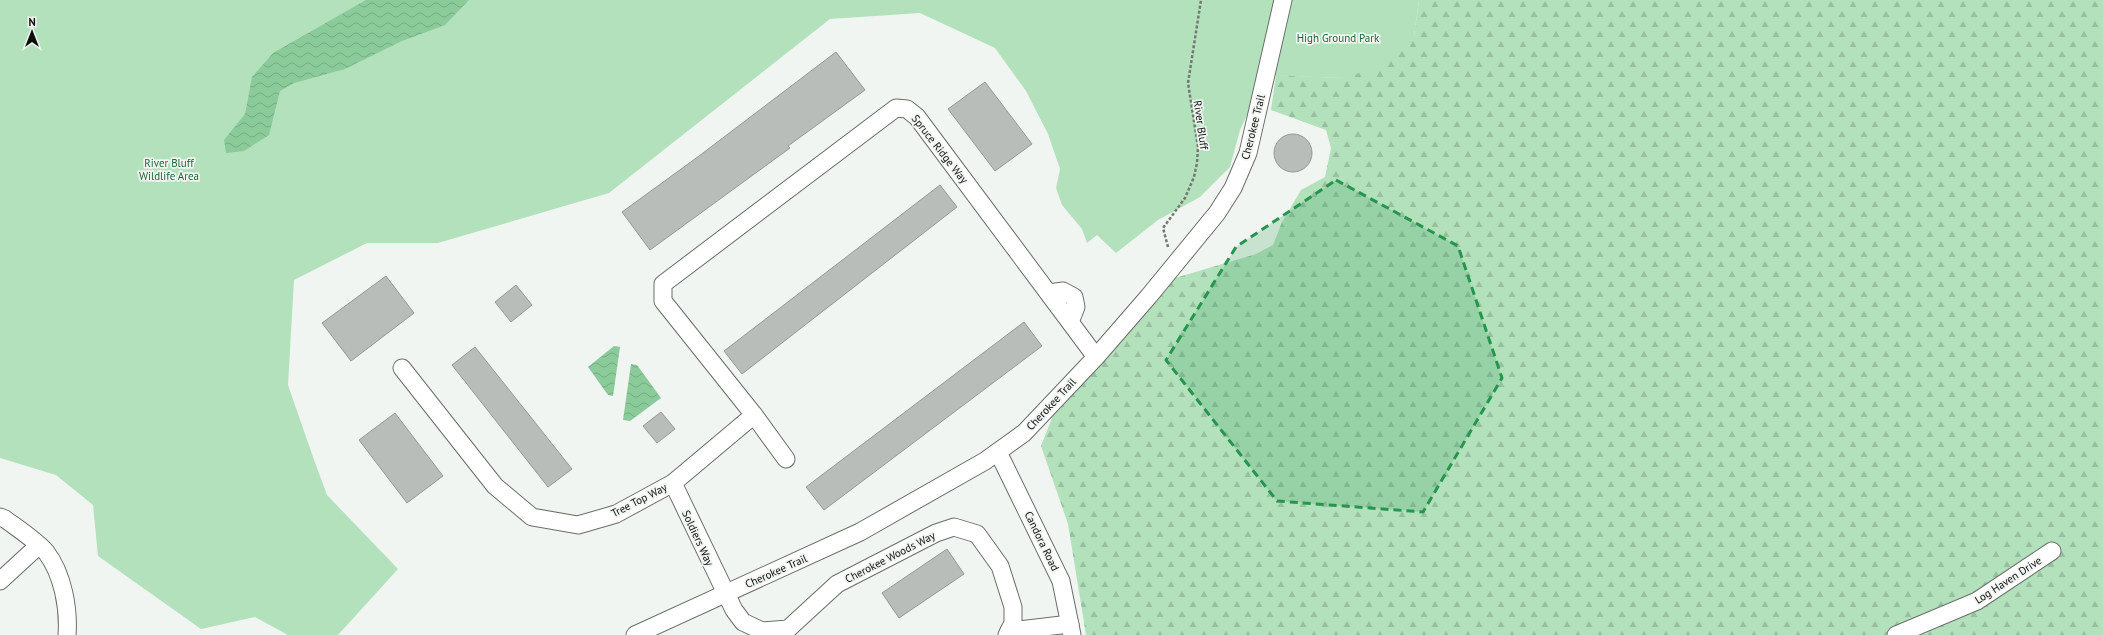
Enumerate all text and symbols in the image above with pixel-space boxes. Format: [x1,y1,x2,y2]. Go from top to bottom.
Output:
north arrow [12,12,52,52]
text: N [28,15,36,29]
park label: High Ground Park [1297,31,1380,45]
street label: Cherokee Trail [1238,92,1268,161]
street label: River Bluff [1191,100,1211,151]
street label: Spruce Ridge Way [909,112,972,187]
park label: River Bluff Wildlife Area [139,156,199,183]
street label: Cherokee Trail [1023,374,1079,433]
street label: Tree Top Way [609,480,670,520]
street label: Soldiers Way [679,508,717,569]
street label: Candora Road [1022,509,1063,573]
street label: Cherokee Woods Way [843,528,938,586]
street label: Cherokee Trail [743,551,810,591]
street label: Log Haven Drive [1972,553,2044,607]

